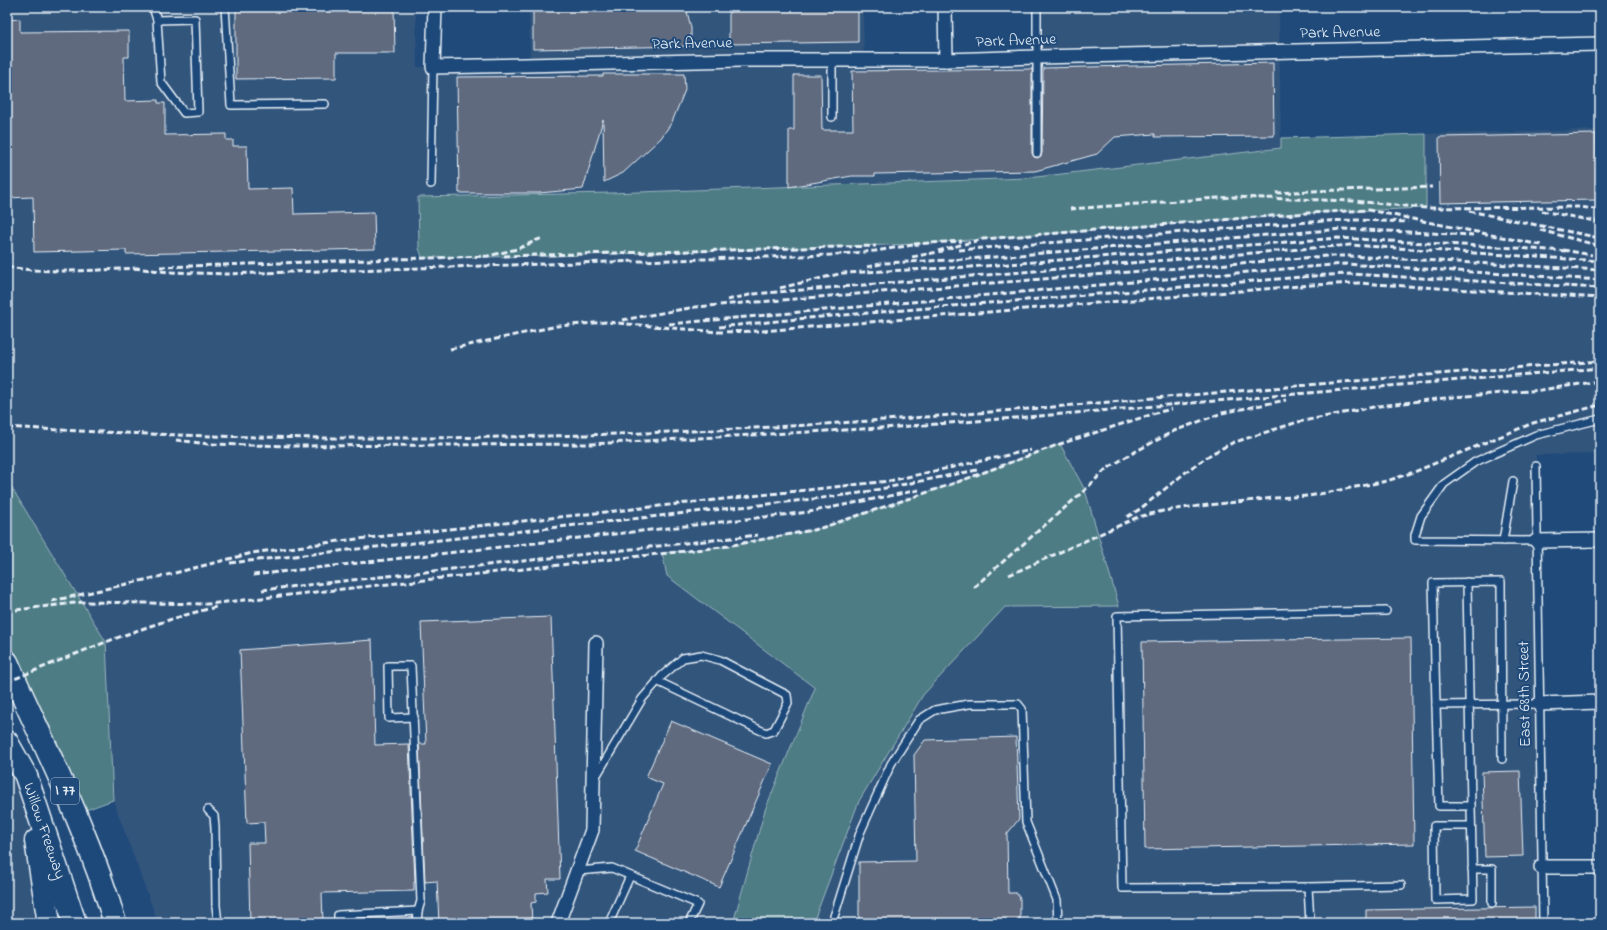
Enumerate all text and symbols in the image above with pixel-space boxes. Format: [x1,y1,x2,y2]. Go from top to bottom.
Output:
street label: Park Avenue [1299,20,1381,46]
street label: Park Avenue [975,28,1058,54]
street label: Park Avenue [651,31,733,57]
street label: East 68th Street [1512,640,1538,747]
road number: I 77 [51,778,79,804]
street label: Willow Freeway [16,779,72,883]

